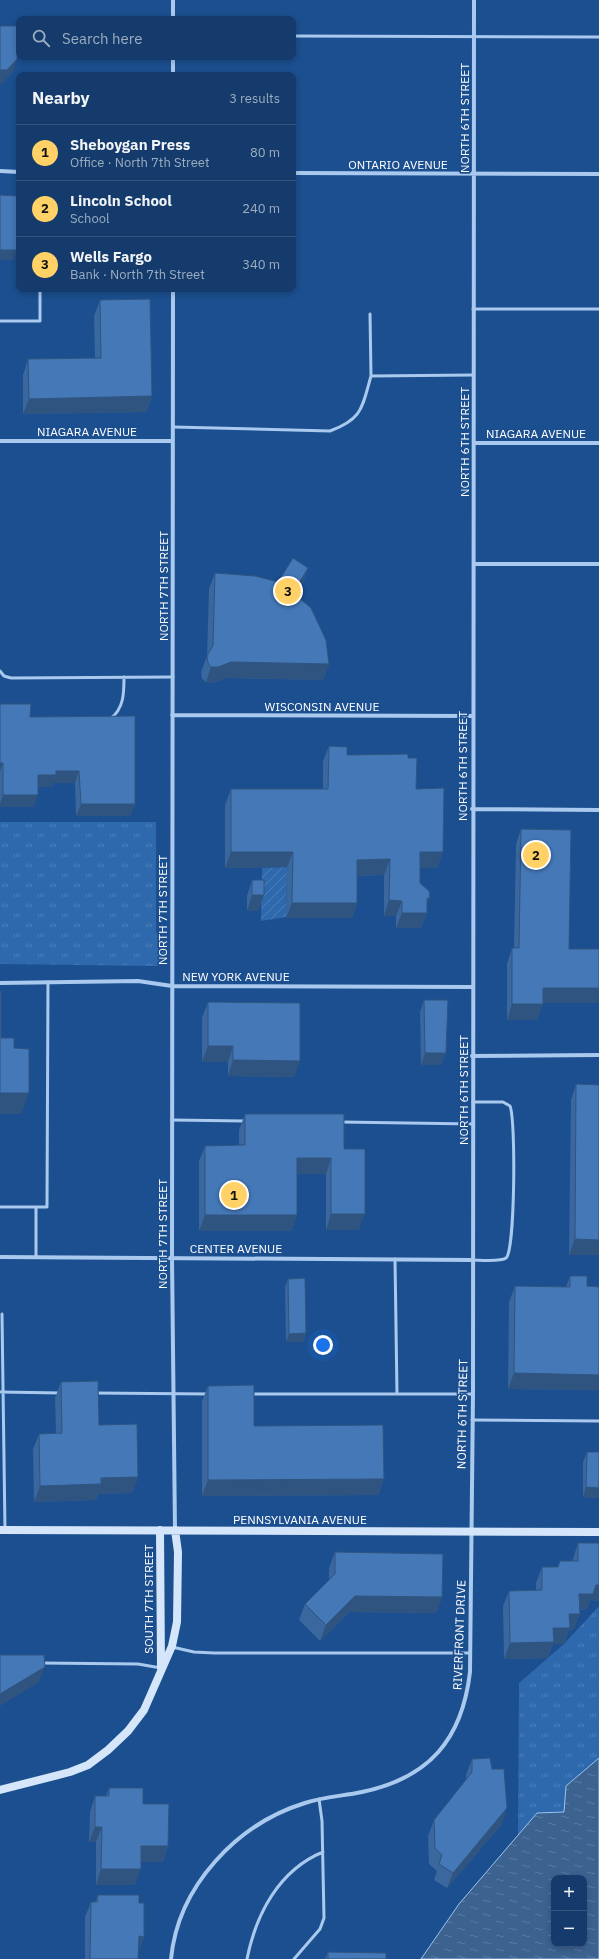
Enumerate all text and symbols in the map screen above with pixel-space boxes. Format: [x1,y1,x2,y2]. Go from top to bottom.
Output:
search box [16,16,296,60]
icon: search [30,27,52,49]
text: Search here [62,29,142,48]
street label: NORTH 6TH STREET [457,63,472,173]
text: Nearby [32,87,90,109]
text: 3 results [229,90,280,107]
text: Sheboygan Press [70,135,190,154]
text: 1 [41,144,49,161]
text: 80 m [250,144,280,161]
text: Office · North 7th Street [70,154,210,171]
street label: ONTARIO AVENUE [348,157,448,172]
text: Lincoln School [70,191,172,210]
text: 2 [41,200,49,217]
text: 240 m [242,200,280,217]
text: School [70,210,110,227]
text: Wells Fargo [70,247,152,266]
text: 3 [41,256,49,273]
text: 340 m [242,256,280,273]
text: Bank · North 7th Street [70,266,205,283]
street label: NORTH 6TH STREET [457,387,472,497]
street label: NIAGARA AVENUE [37,424,137,439]
street label: NIAGARA AVENUE [486,426,586,441]
street label: NORTH 7TH STREET [156,531,171,641]
pin: 3 [275,576,301,606]
street label: WISCONSIN AVENUE [265,699,379,714]
street label: NORTH 6TH STREET [455,711,470,821]
pin: 2 [523,840,549,870]
street label: NORTH 7TH STREET [155,855,170,965]
street label: NEW YORK AVENUE [182,969,290,984]
street label: NORTH 6TH STREET [456,1035,471,1145]
street label: NORTH 7TH STREET [155,1179,170,1289]
pin: 1 [221,1180,247,1210]
street label: CENTER AVENUE [190,1241,282,1256]
your location [313,1335,333,1355]
street label: NORTH 6TH STREET [454,1359,470,1469]
street label: PENNSYLVANIA AVENUE [233,1512,367,1527]
street label: SOUTH 7TH STREET [141,1544,156,1654]
street label: RIVERFRONT DRIVE [450,1580,468,1690]
map controls [551,1875,587,1947]
button: + [551,1875,587,1911]
button: − [551,1911,587,1947]

